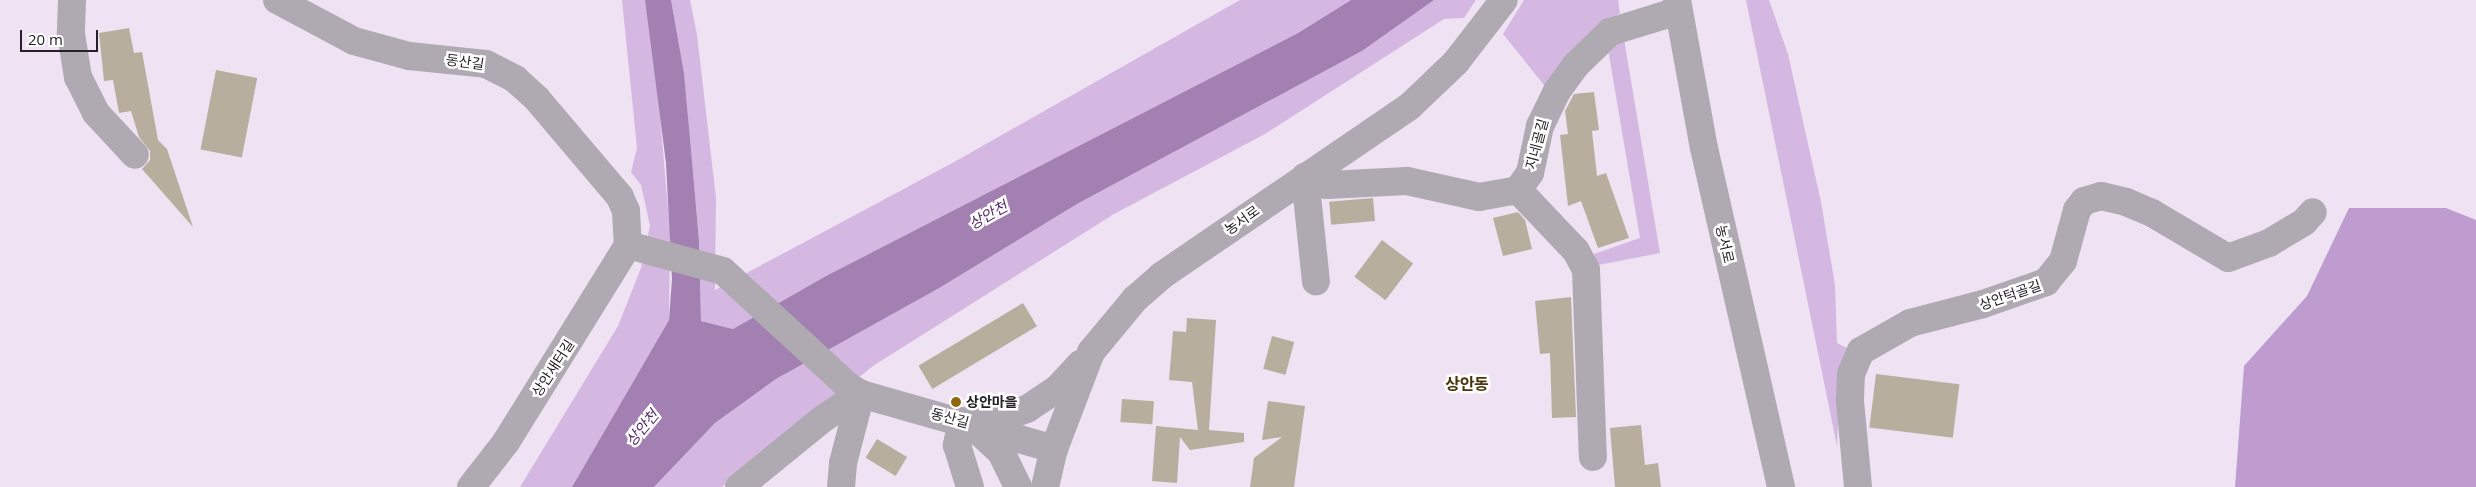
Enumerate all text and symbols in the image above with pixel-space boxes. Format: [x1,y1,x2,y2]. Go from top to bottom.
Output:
scale bar [22,20,100,52]
text: 20 m [28,29,63,49]
street label: 동산길 [445,51,485,73]
street label: 지네골길 [1522,117,1552,171]
water label: 상안천 [966,197,1010,233]
street label: 농서로 [1221,202,1263,238]
street label: 농서로 [1712,223,1738,265]
street label: 상안턱골길 [1977,277,2043,313]
street label: 상안새터길 [528,336,578,400]
district label: 상안동 [1445,374,1489,394]
place label: 상안마을 [966,394,1018,410]
marker: 상안마을 [950,396,962,408]
street label: 동산길 [929,405,971,431]
water label: 상안천 [622,406,662,450]

